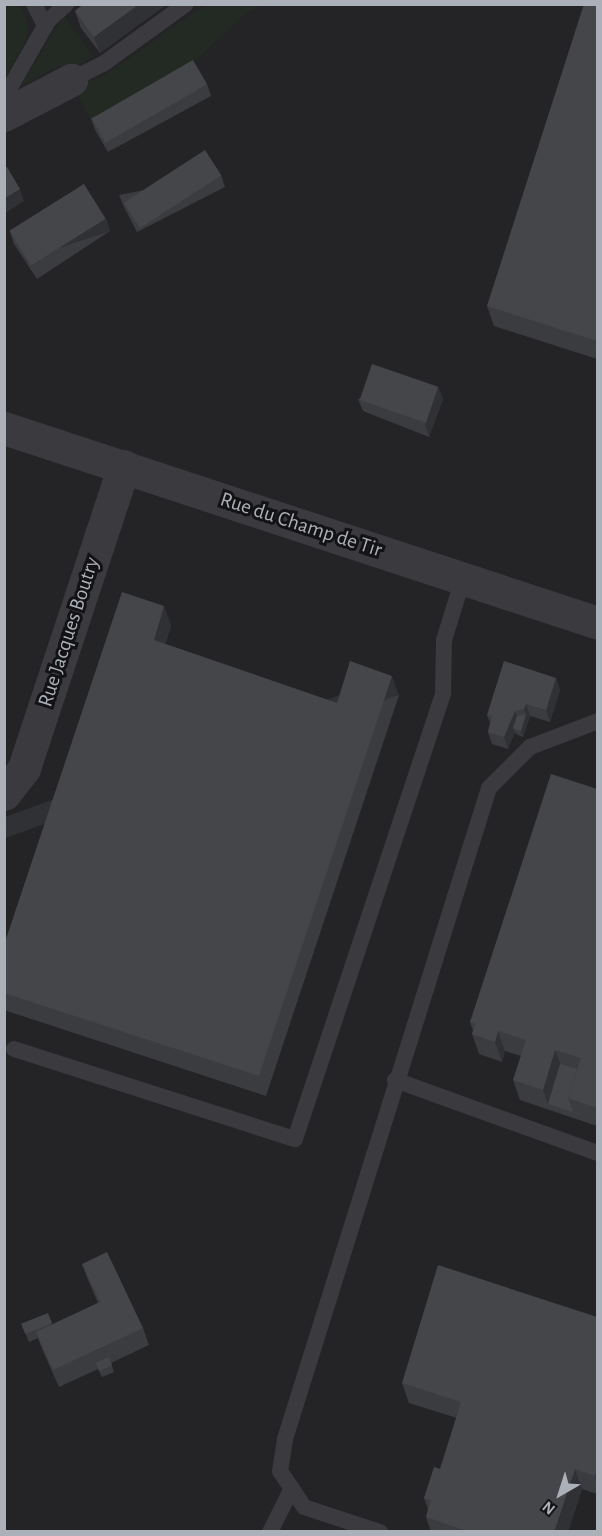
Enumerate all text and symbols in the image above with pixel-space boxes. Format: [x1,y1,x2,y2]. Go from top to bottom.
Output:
street label: Rue du Champ de Tir [217,487,385,563]
street label: Rue Jacques Boutry [33,554,105,710]
north arrow [530,1464,590,1524]
text: N [539,1498,558,1518]

